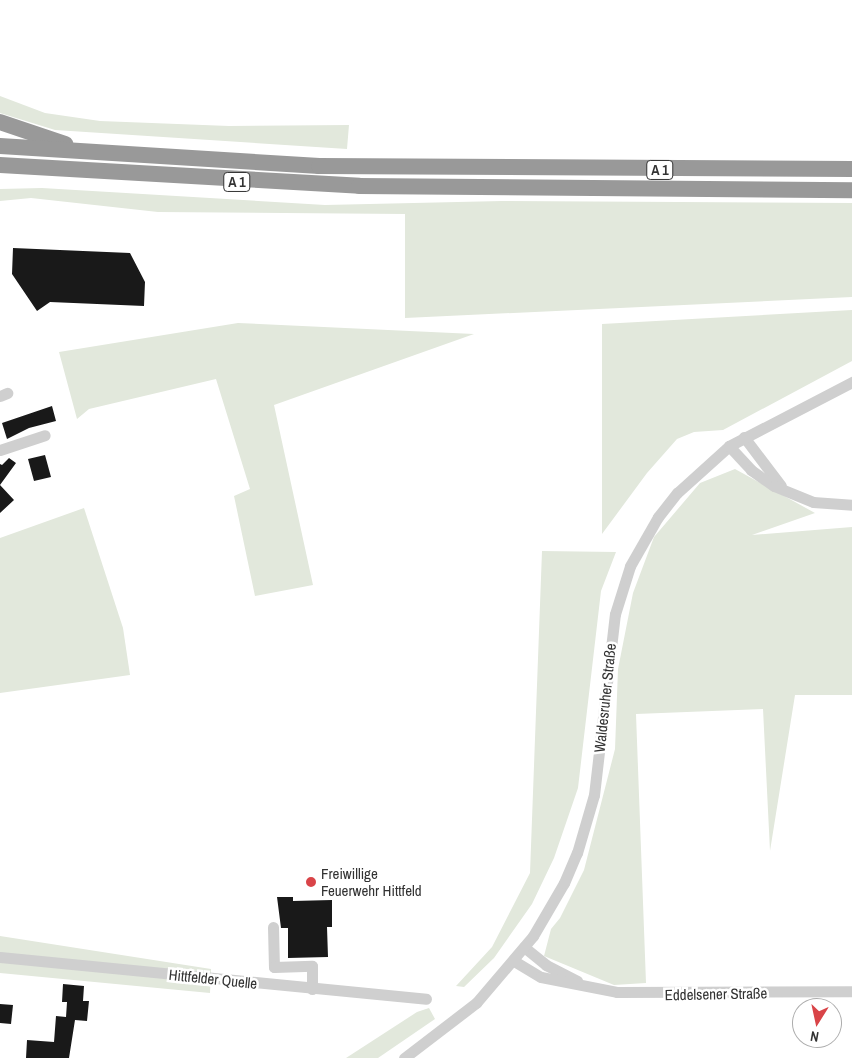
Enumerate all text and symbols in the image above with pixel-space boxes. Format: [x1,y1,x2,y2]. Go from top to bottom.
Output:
road number: A 1 [645,158,675,182]
road number: A 1 [222,170,252,193]
street label: Waldesruher Straße [590,643,620,753]
place label: Freiwillige Feuerwehr Hittfeld [321,864,422,899]
marker: Freiwillige Feuerwehr Hittfeld [305,876,317,888]
street label: Hittfelder Quelle [168,965,258,993]
street label: Eddelsener Straße [665,984,767,1004]
north arrow [792,998,842,1048]
text: N [809,1027,820,1046]

